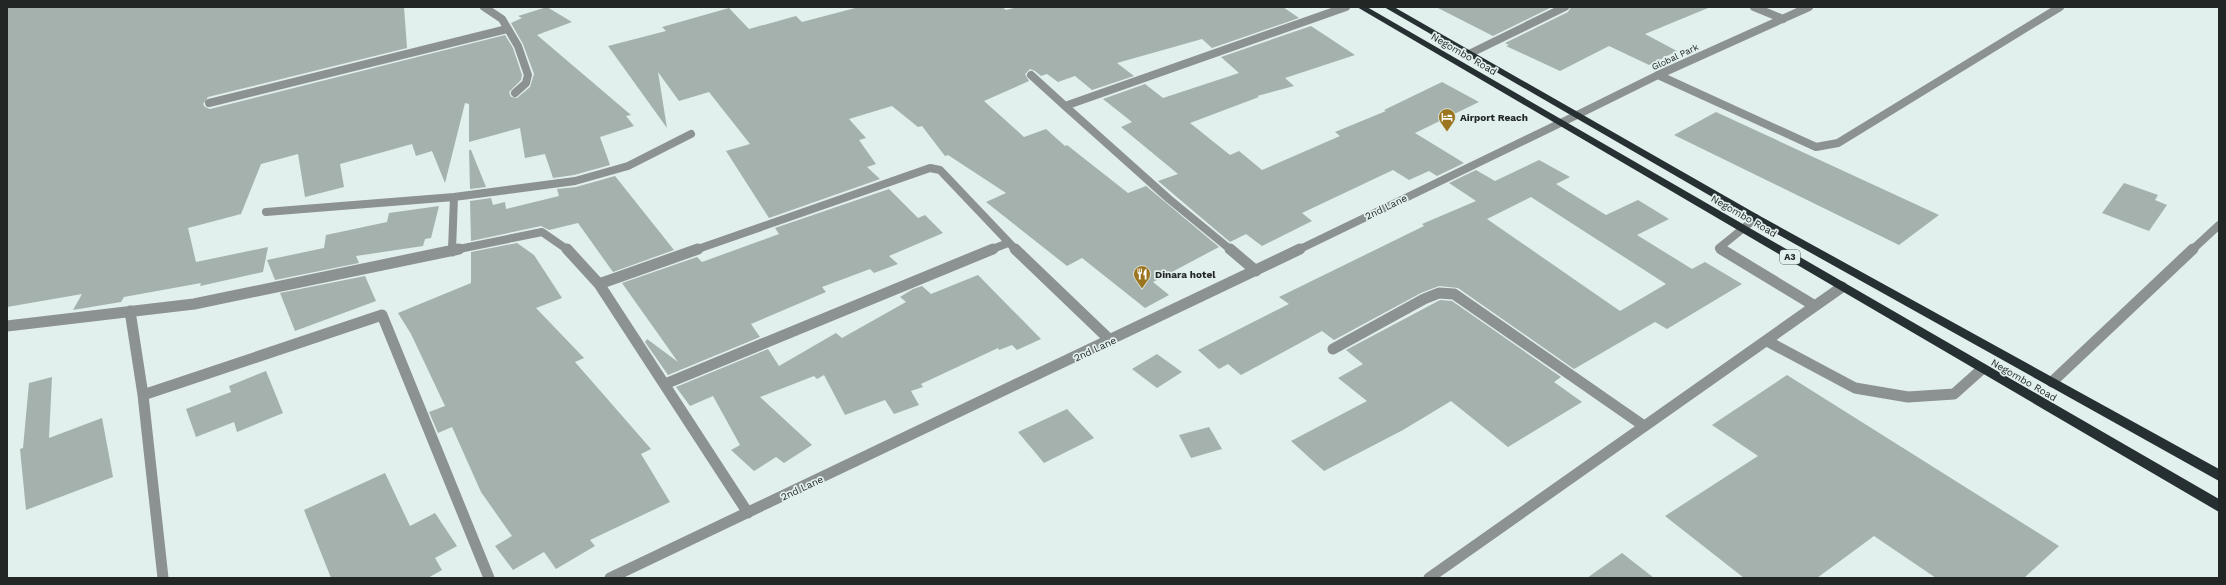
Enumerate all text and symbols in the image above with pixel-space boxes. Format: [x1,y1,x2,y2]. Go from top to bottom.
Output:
street label: Negombo Road [1429,31,1499,77]
street label: Global Park [1650,42,1700,72]
hotel icon: Airport Reach [1437,107,1457,132]
place label: Airport Reach [1460,112,1528,123]
street label: 2nd Lane [1363,192,1409,222]
street label: Negombo Road [1709,193,1779,239]
road number: A3 [1780,250,1800,264]
restaurant icon: Dinara hotel [1132,264,1152,289]
place label: Dinara hotel [1155,269,1216,280]
street label: 2nd Lane [1072,334,1118,364]
street label: Negombo Road [1989,357,2059,403]
street label: 2nd Lane [779,473,825,503]

